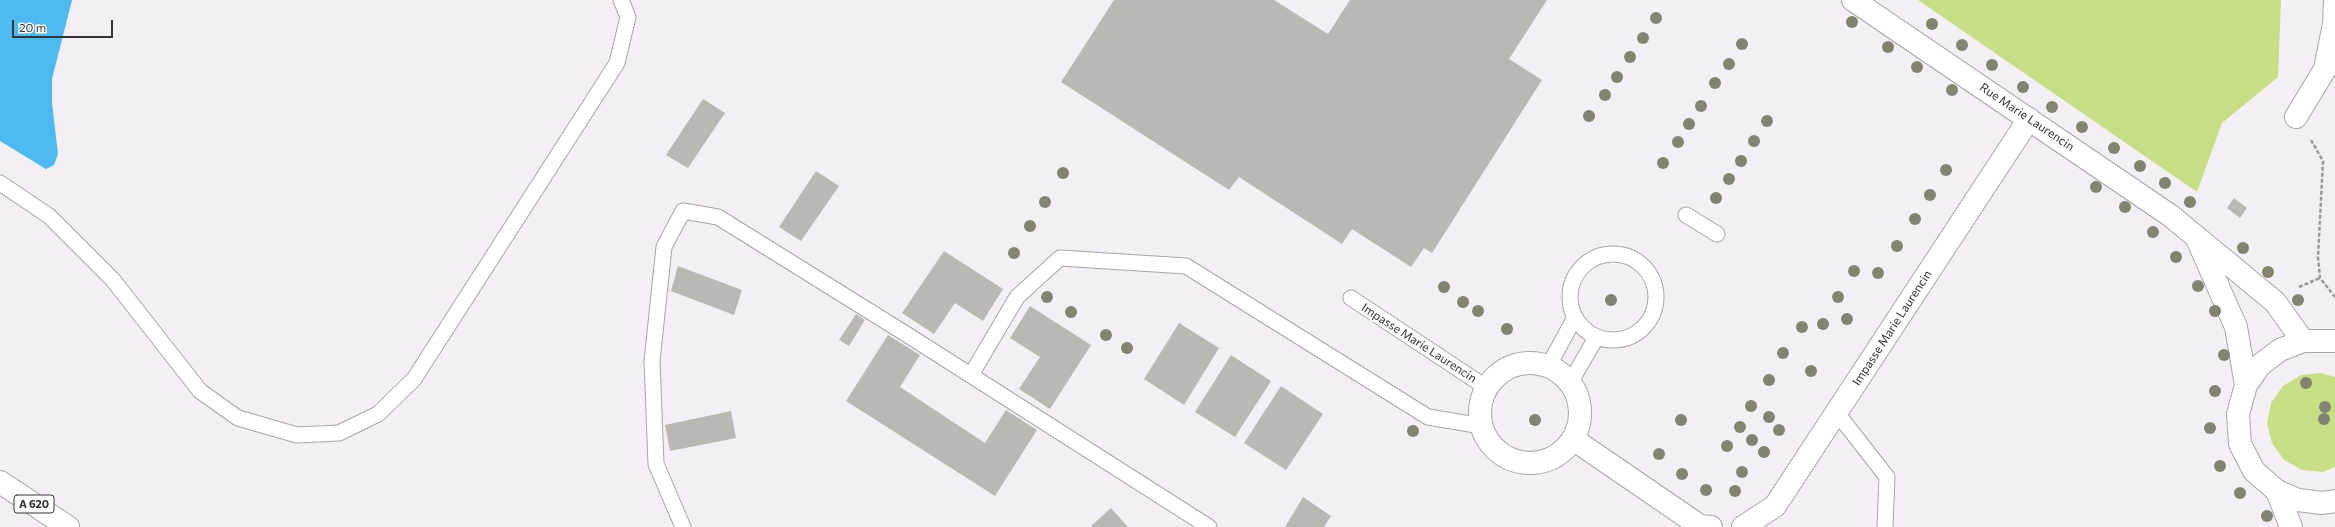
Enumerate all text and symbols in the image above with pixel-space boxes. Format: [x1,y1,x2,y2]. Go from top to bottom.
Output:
scale bar [14,12,115,38]
text: 20 m [19,20,46,34]
street label: Rue Marie Laurencin [1977,80,2077,154]
street label: Impasse Marie Laurencin [1849,268,1935,388]
street label: Impasse Marie Laurencin [1359,300,1479,386]
road number: A 620 [14,495,54,513]

